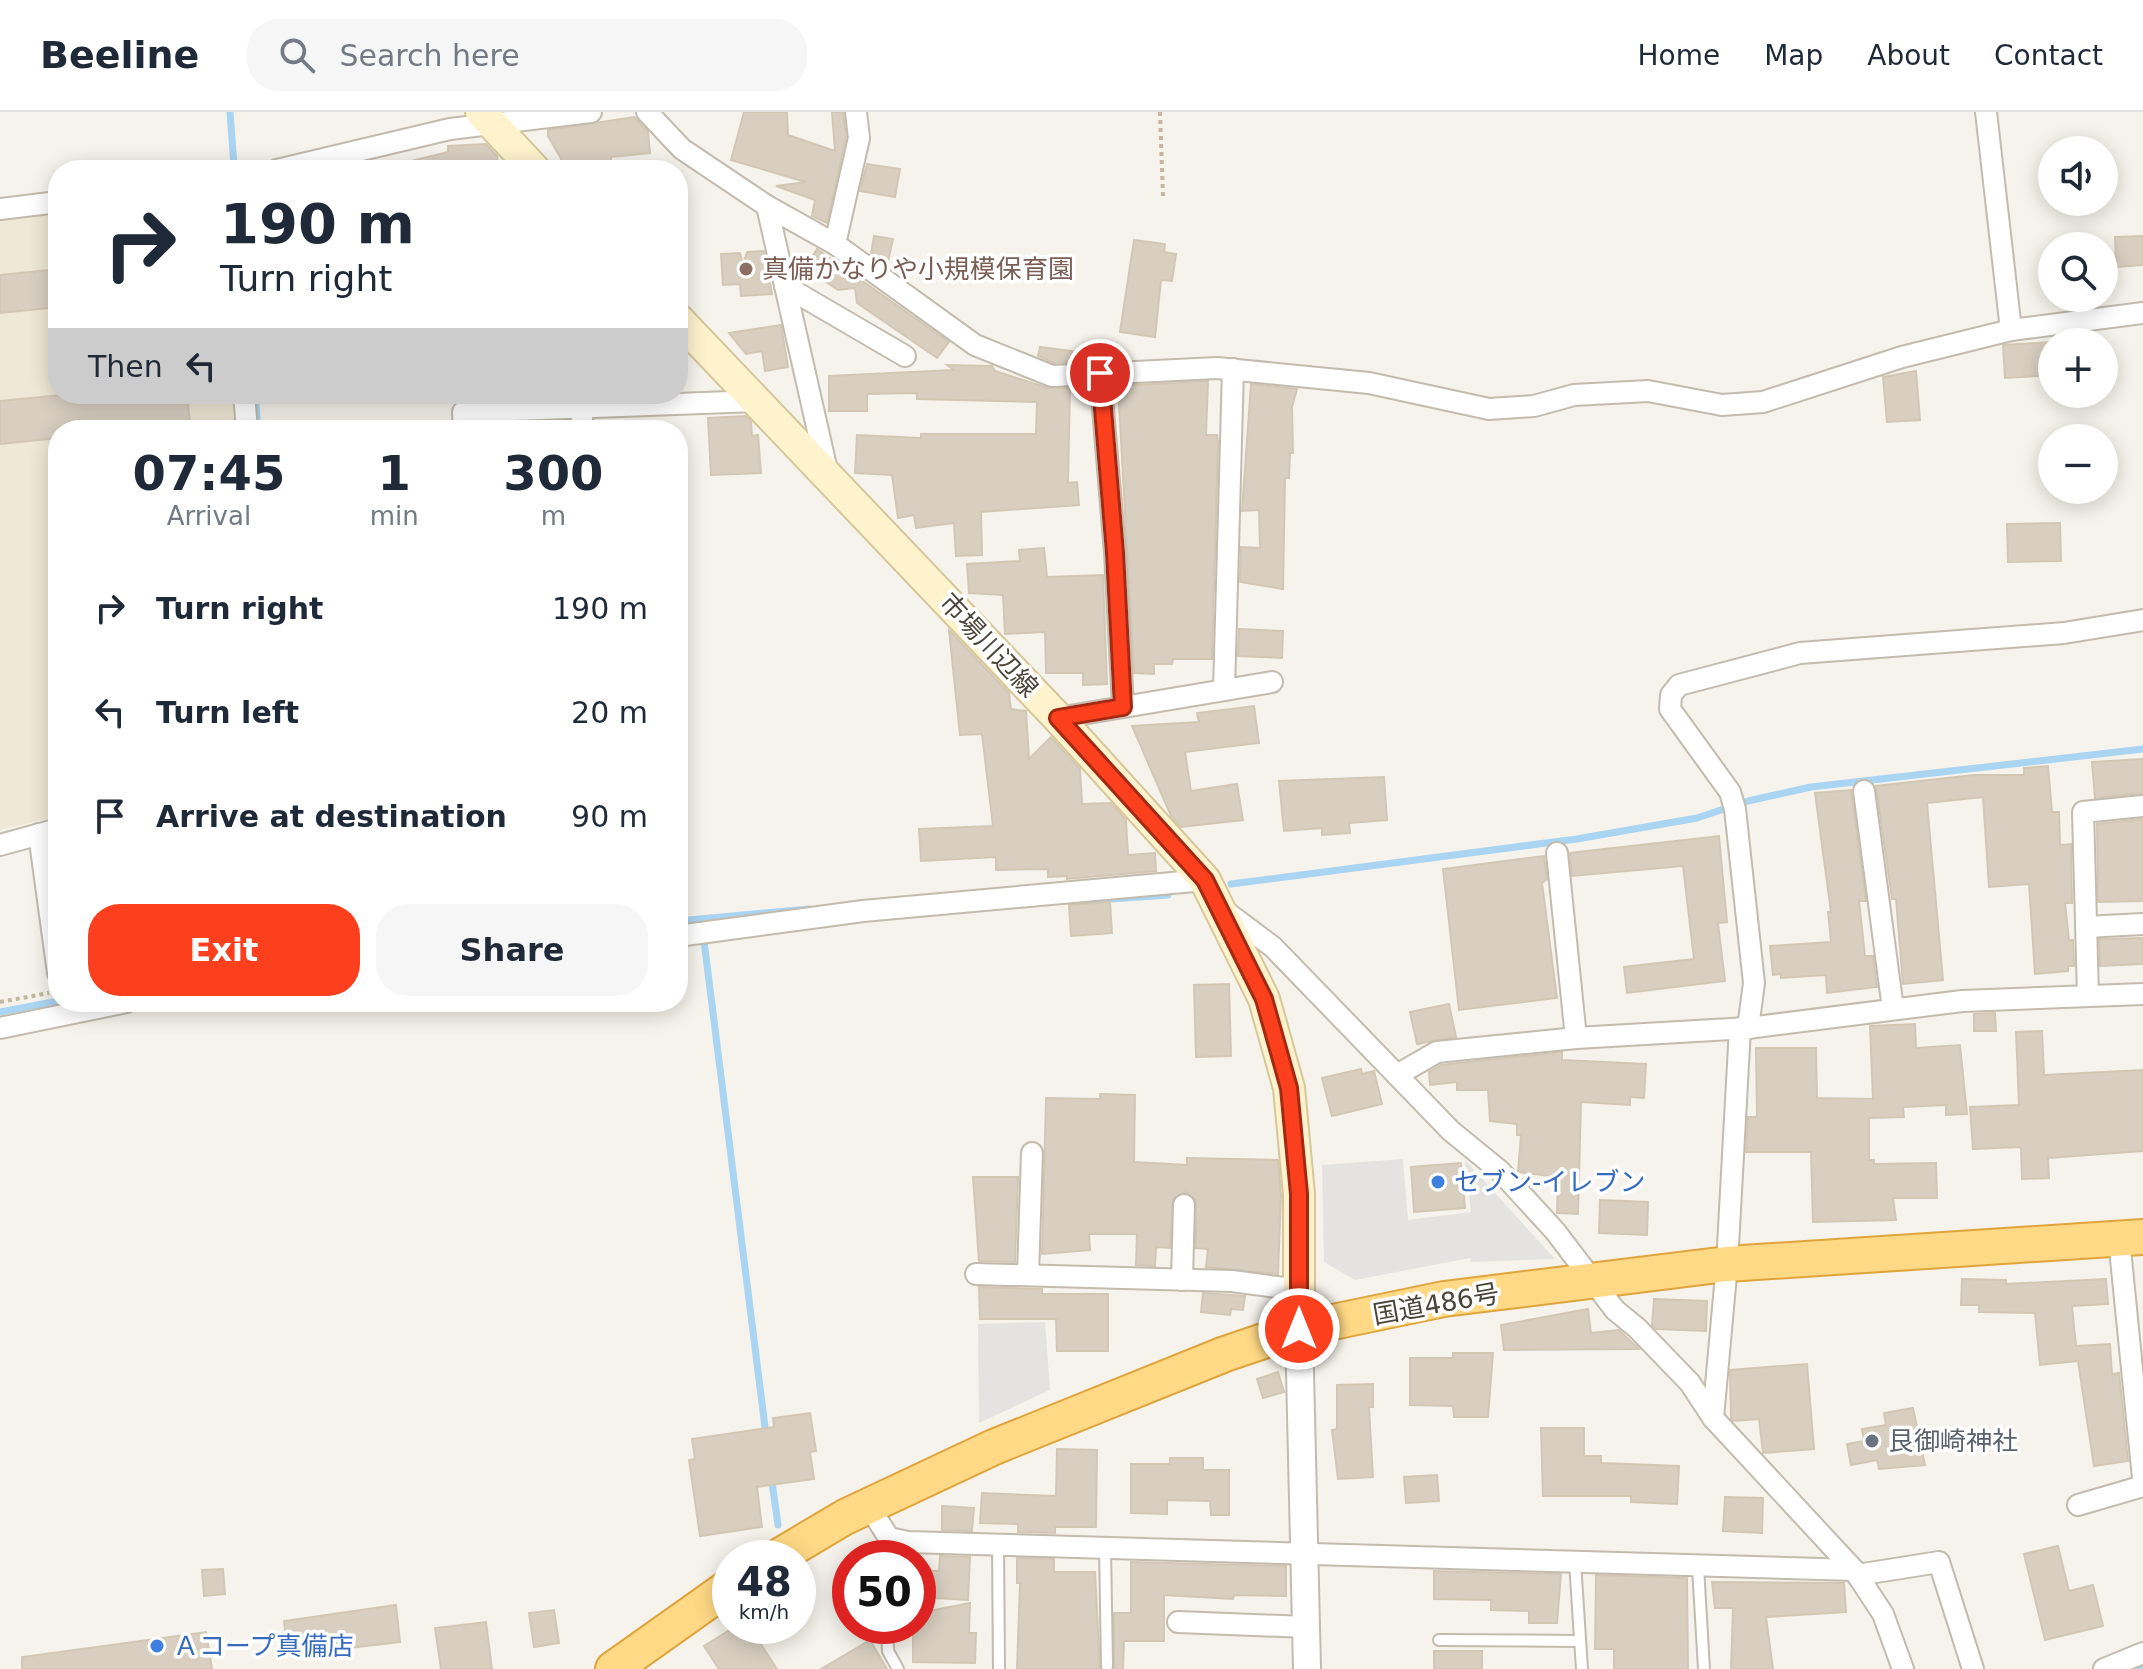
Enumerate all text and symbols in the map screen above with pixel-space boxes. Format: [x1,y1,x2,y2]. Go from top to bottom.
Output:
search box [247,19,807,91]
text: Beeline [40,33,199,77]
icon: search [275,33,319,77]
text: Search here [339,38,520,73]
text: Home [1637,39,1720,72]
text: Map [1764,39,1823,72]
text: About [1867,39,1950,72]
text: Contact [1994,39,2103,72]
map controls [2038,136,2118,504]
button: sound [2038,136,2118,216]
text: 190 m [220,191,415,256]
icon: right [88,192,192,296]
button: search [2038,232,2118,312]
place label: 真備かなりや小規模保育園 [762,254,1074,284]
text: Turn right [220,258,392,299]
marker: 真備かなりや小規模保育園 [737,260,755,278]
button: + [2038,328,2118,408]
pin [1066,339,1134,407]
icon: left [179,344,223,388]
text: Then [88,349,163,384]
icon: arrive [1078,351,1122,395]
button: − [2038,424,2118,504]
text: 07:45 [132,445,285,501]
text: 1 [378,445,411,501]
text: 300 [503,445,603,501]
text: Arrival [167,501,251,531]
text: min [370,501,419,531]
text: m [541,501,566,531]
icon: right [88,586,132,630]
street label: 市場川辺線 [934,587,1044,703]
text: Turn right [156,591,323,626]
text: 190 m [552,591,648,626]
icon: left [88,690,132,734]
text: Turn left [156,695,299,730]
text: 20 m [571,695,648,730]
icon: arrive [88,794,132,838]
text: Arrive at destination [156,799,507,834]
text: 90 m [571,799,648,834]
button: Exit [88,904,360,996]
button: Share [376,904,648,996]
place label: セブン-イレブン [1454,1167,1645,1197]
marker: セブン-イレブン [1429,1173,1447,1191]
street label: 国道486号 [1371,1278,1501,1330]
position arrow [1257,1287,1341,1371]
place label: 艮御崎神社 [1888,1426,2018,1456]
marker: 艮御崎神社 [1863,1432,1881,1450]
speed limit sign: 50 [832,1540,936,1644]
text: 48 [736,1559,792,1605]
text: km/h [739,1600,789,1624]
place label: Ａコープ真備店 [173,1631,353,1661]
marker: Ａコープ真備店 [148,1637,166,1655]

